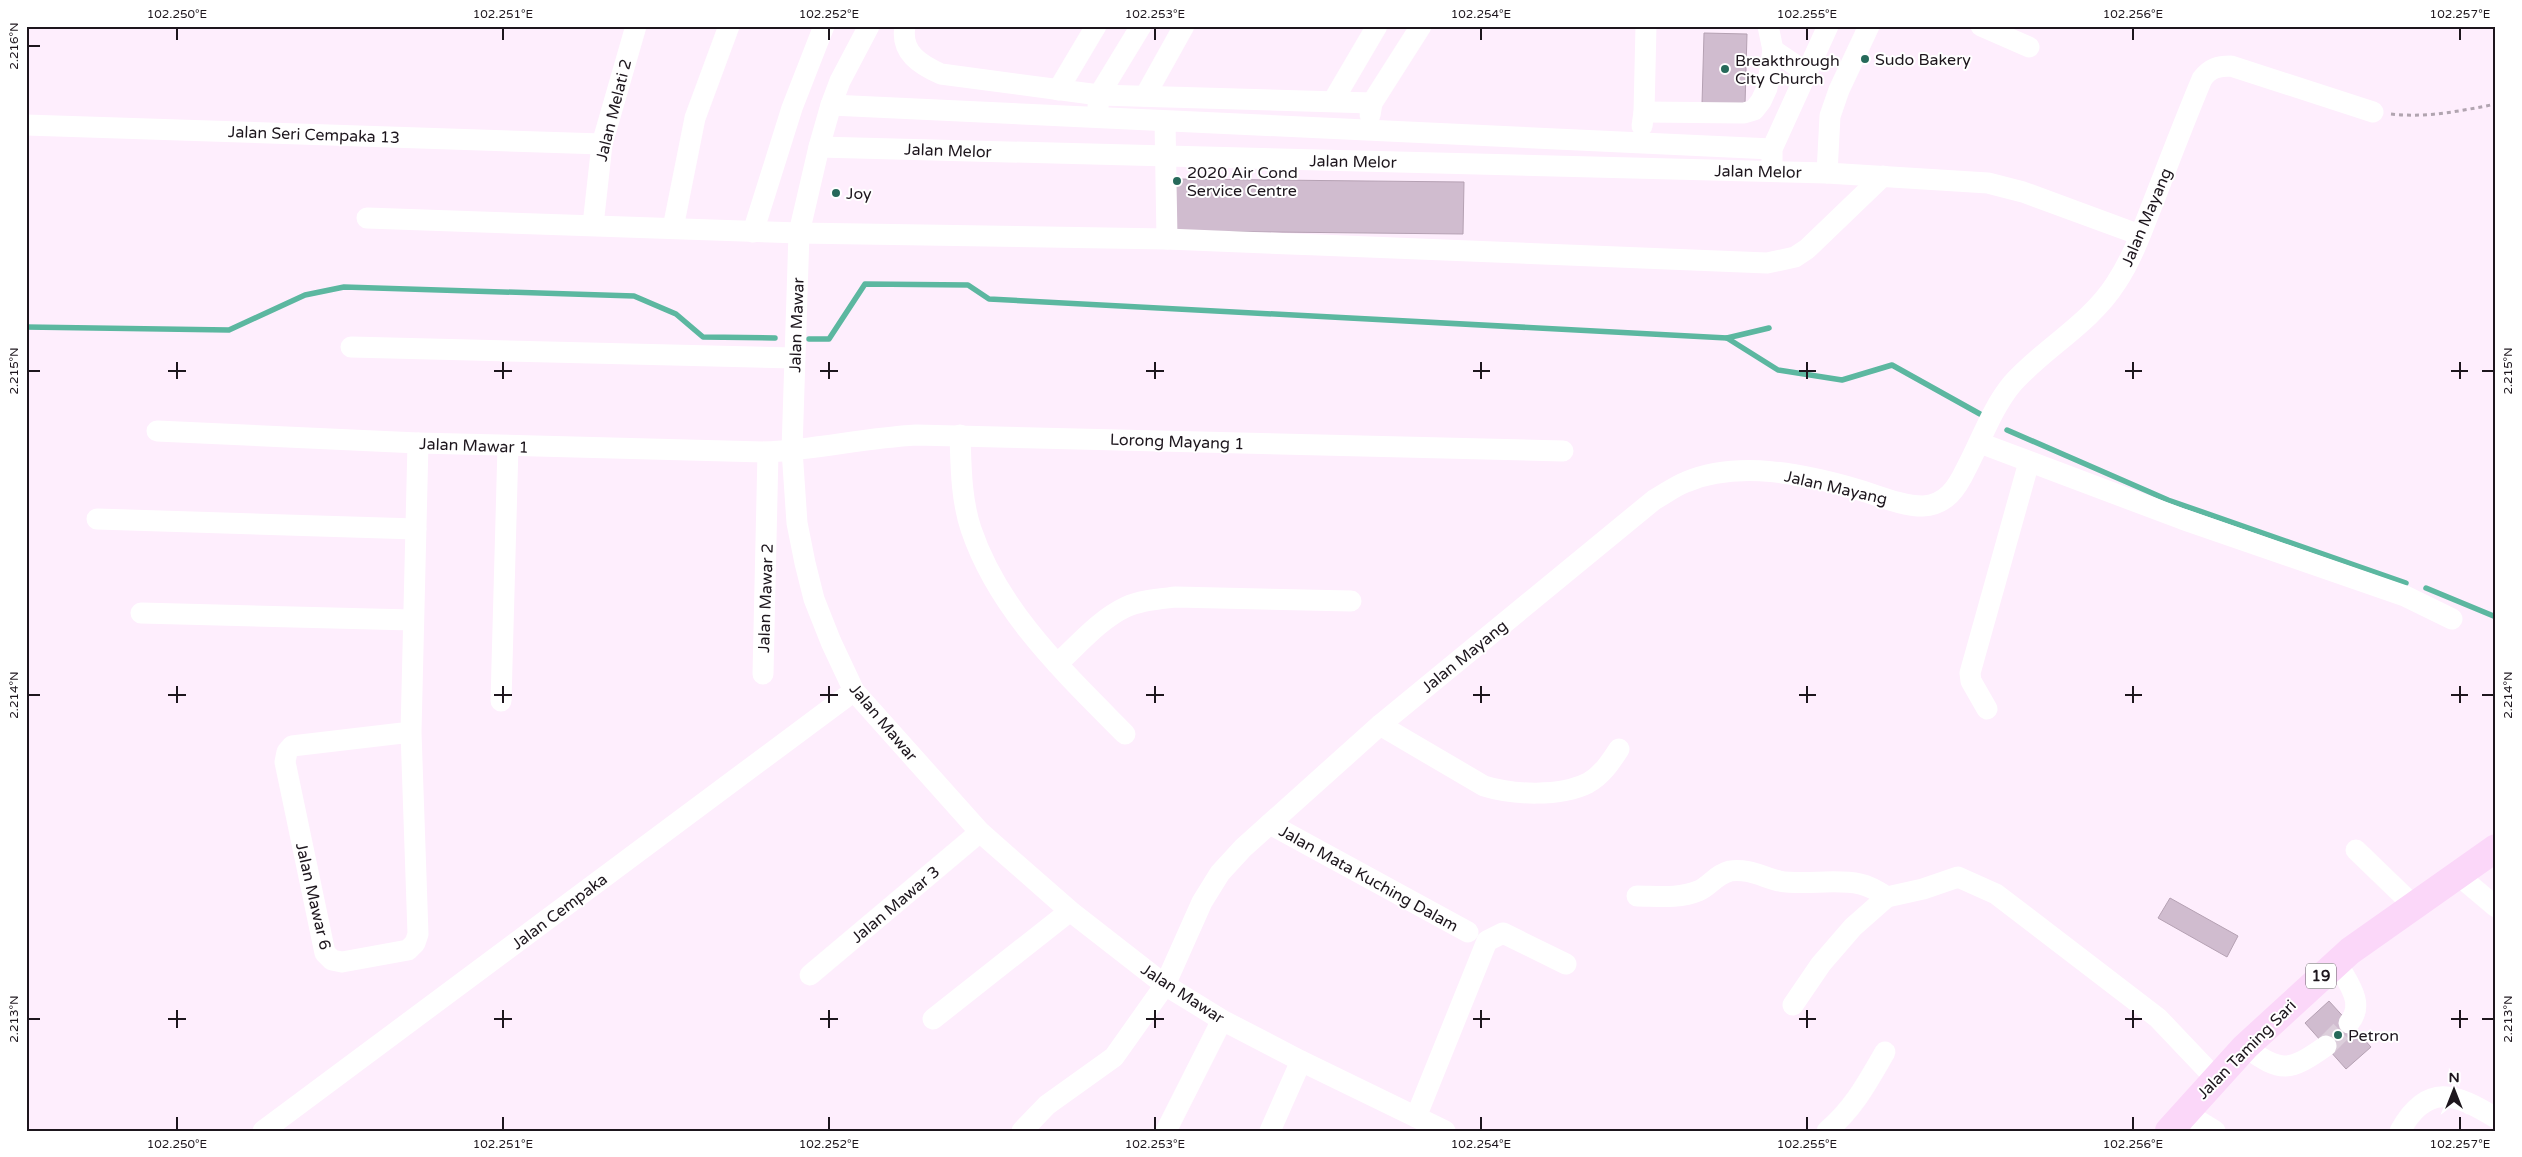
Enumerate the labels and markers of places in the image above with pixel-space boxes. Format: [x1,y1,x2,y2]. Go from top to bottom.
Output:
place label: Sudo Bakery [1875,50,1971,70]
place label: Breakthrough City Church [1735,51,1840,89]
marker: Sudo Bakery [1859,53,1871,65]
marker: Breakthrough City Church [1719,63,1731,75]
place label: 2020 Air Cond Service Centre [1187,163,1298,201]
marker: 2020 Air Cond Service Centre [1171,175,1183,187]
place label: Joy [846,184,872,204]
marker: Joy [830,187,842,199]
place label: Petron [2348,1026,2399,1046]
marker: Petron [2332,1029,2344,1041]

